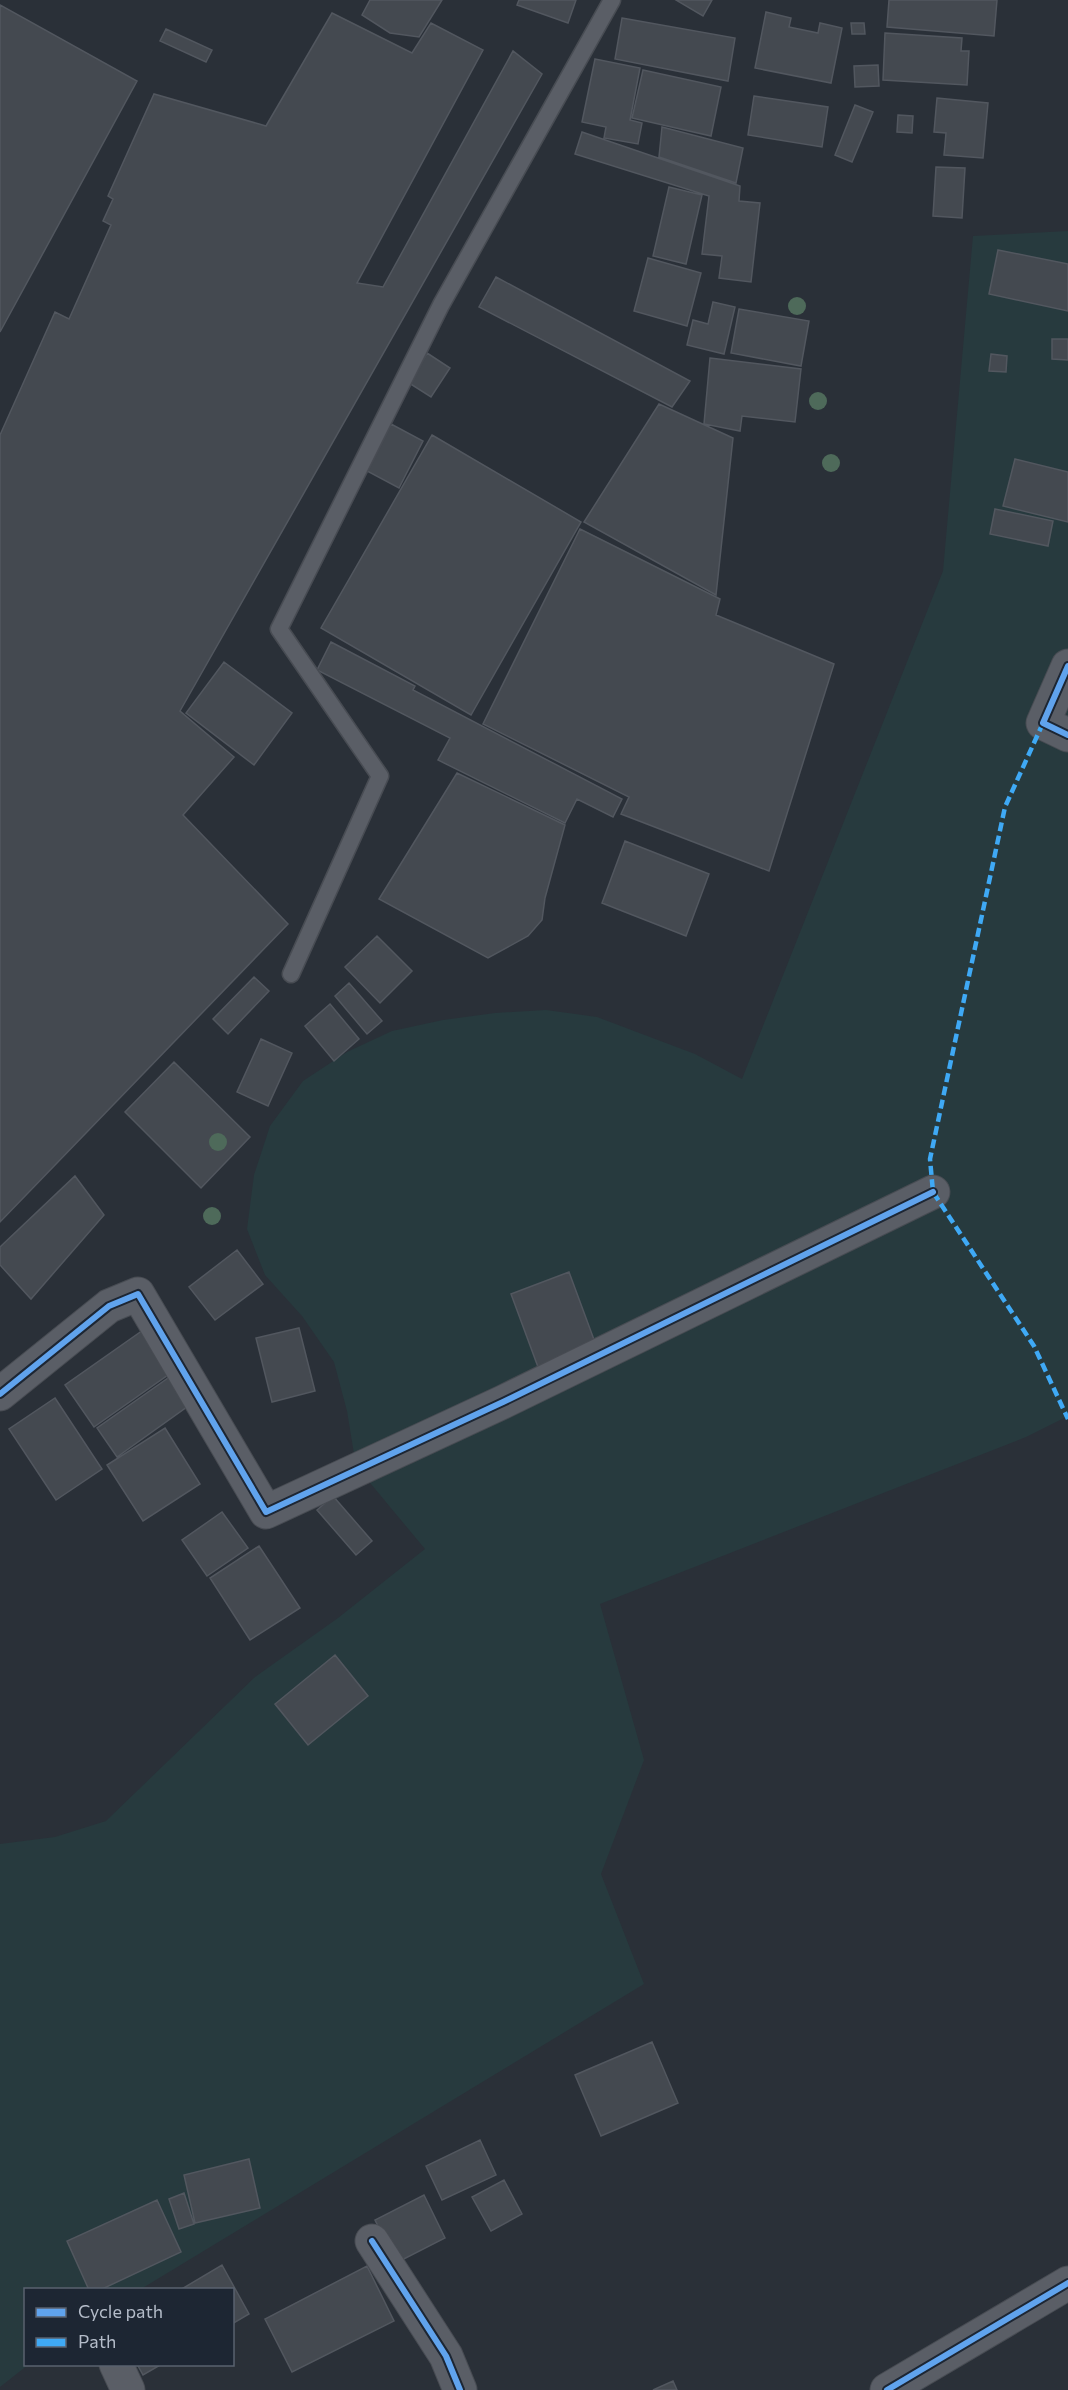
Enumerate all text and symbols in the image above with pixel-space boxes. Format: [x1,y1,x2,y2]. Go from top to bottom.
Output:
legend [24,2288,234,2366]
text: Cycle path [78,2300,163,2322]
text: Path [78,2330,116,2352]

